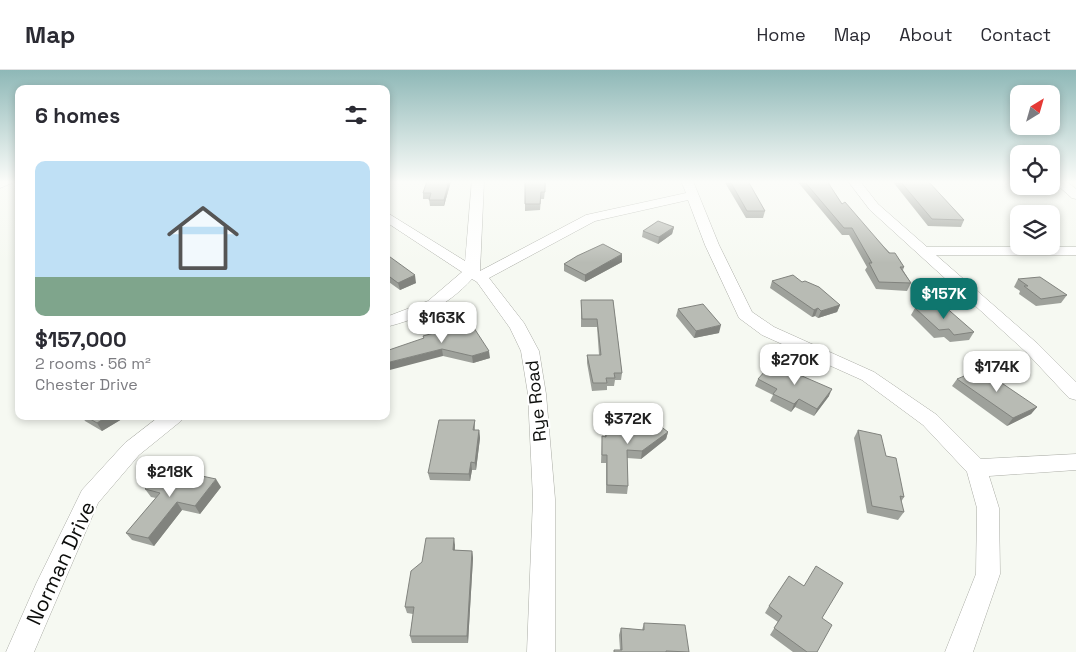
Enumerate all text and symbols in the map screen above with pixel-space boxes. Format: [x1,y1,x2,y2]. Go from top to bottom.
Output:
text: Map [25,19,75,50]
text: Home [757,23,806,46]
text: Map [834,23,871,46]
text: About [899,23,953,46]
text: Contact [981,23,1051,46]
north arrow [1010,85,1060,135]
map controls [1010,85,1060,255]
icon: filters [342,101,370,129]
text: 6 homes [35,102,120,129]
button: locate [1010,145,1060,195]
icon: home [158,193,248,283]
button: layers [1010,205,1060,255]
pin: $157K [909,278,979,320]
text: $157K [921,283,967,304]
pin: $163K [407,302,477,344]
text: $163K [419,307,465,328]
text: $157,000 [35,326,127,353]
pin: $270K [760,344,830,386]
text: $270K [771,349,819,370]
pin: $174K [962,350,1032,393]
text: 2 rooms · 56 m² [35,353,151,374]
text: $174K [974,356,1020,377]
street label: Rye Road [520,359,551,443]
text: Chester Drive [35,374,138,395]
pin: $372K [593,402,663,445]
text: $372K [604,408,652,429]
pin: $218K [135,456,205,498]
text: $218K [147,461,193,482]
street label: Norman Drive [20,497,101,629]

